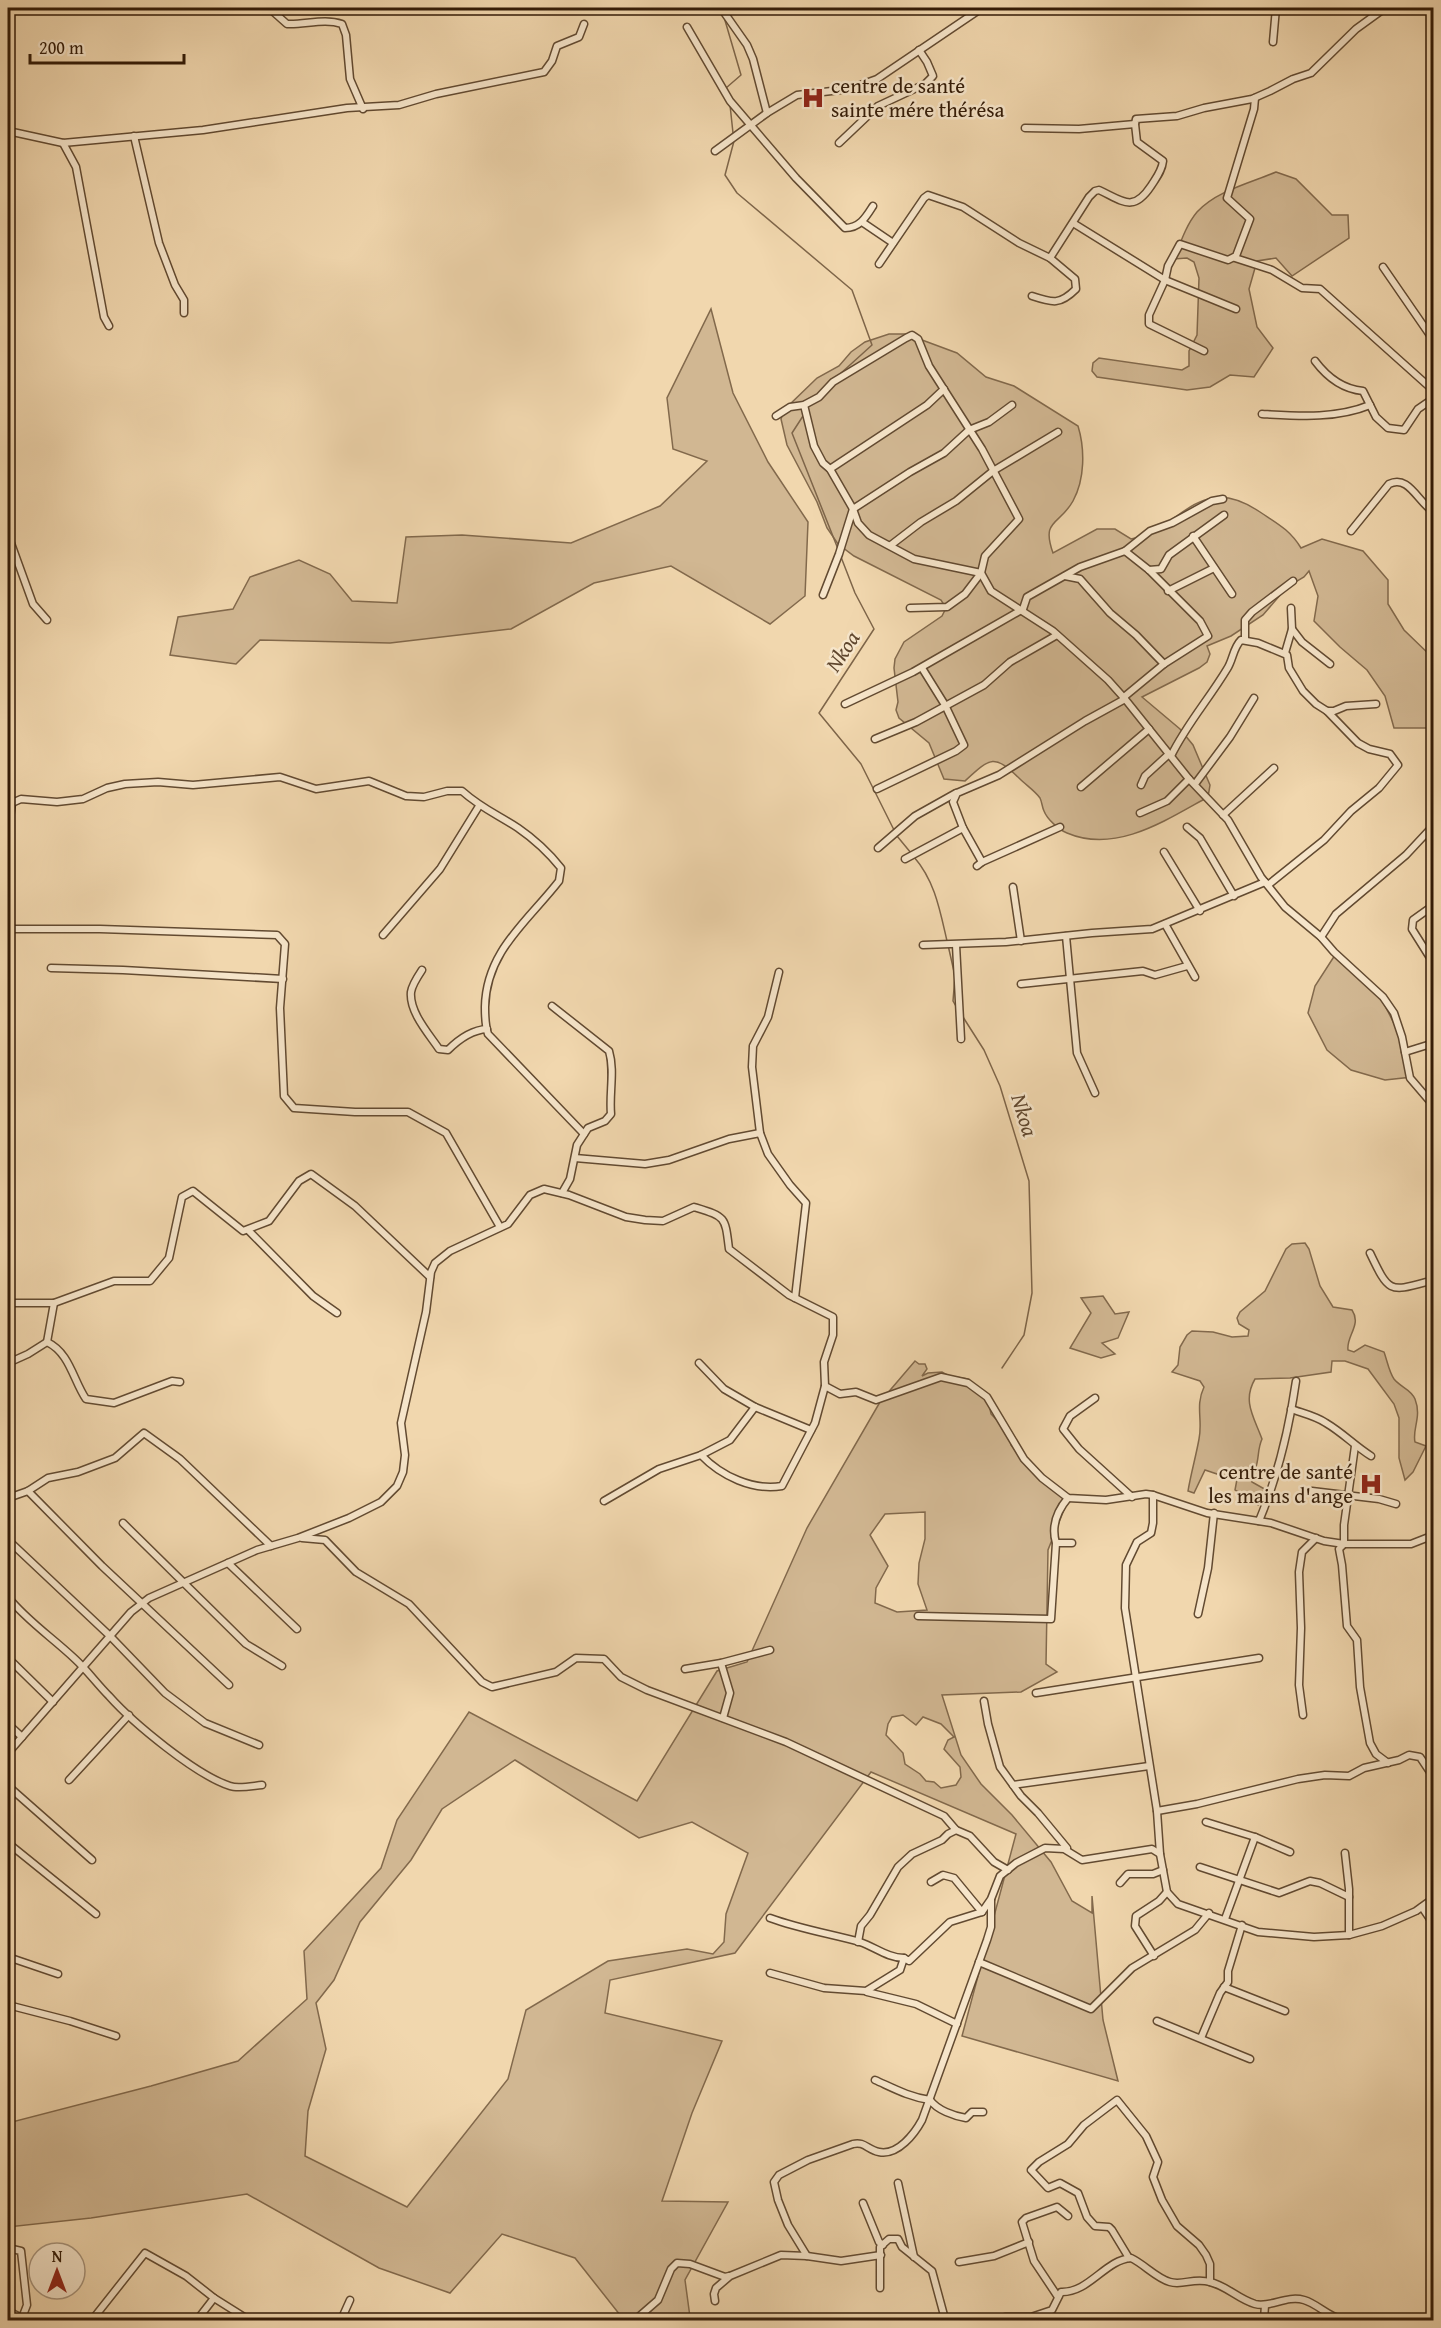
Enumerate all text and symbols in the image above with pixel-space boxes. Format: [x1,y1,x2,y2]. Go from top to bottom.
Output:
scale bar [30,27,184,65]
text: 200 m [39,34,84,61]
place label: centre de santé sainte mére thérésa [831,70,1005,125]
hospital icon: centre de santé sainte mére thérésa [800,85,826,111]
water label: Nkoa [816,624,867,679]
water label: Nkoa [1003,1089,1047,1140]
place label: centre de santé les mains d'ange [1208,1456,1353,1511]
hospital icon: centre de santé les mains d'ange [1358,1471,1384,1497]
north arrow [27,2241,87,2301]
text: N [52,2244,63,2268]

